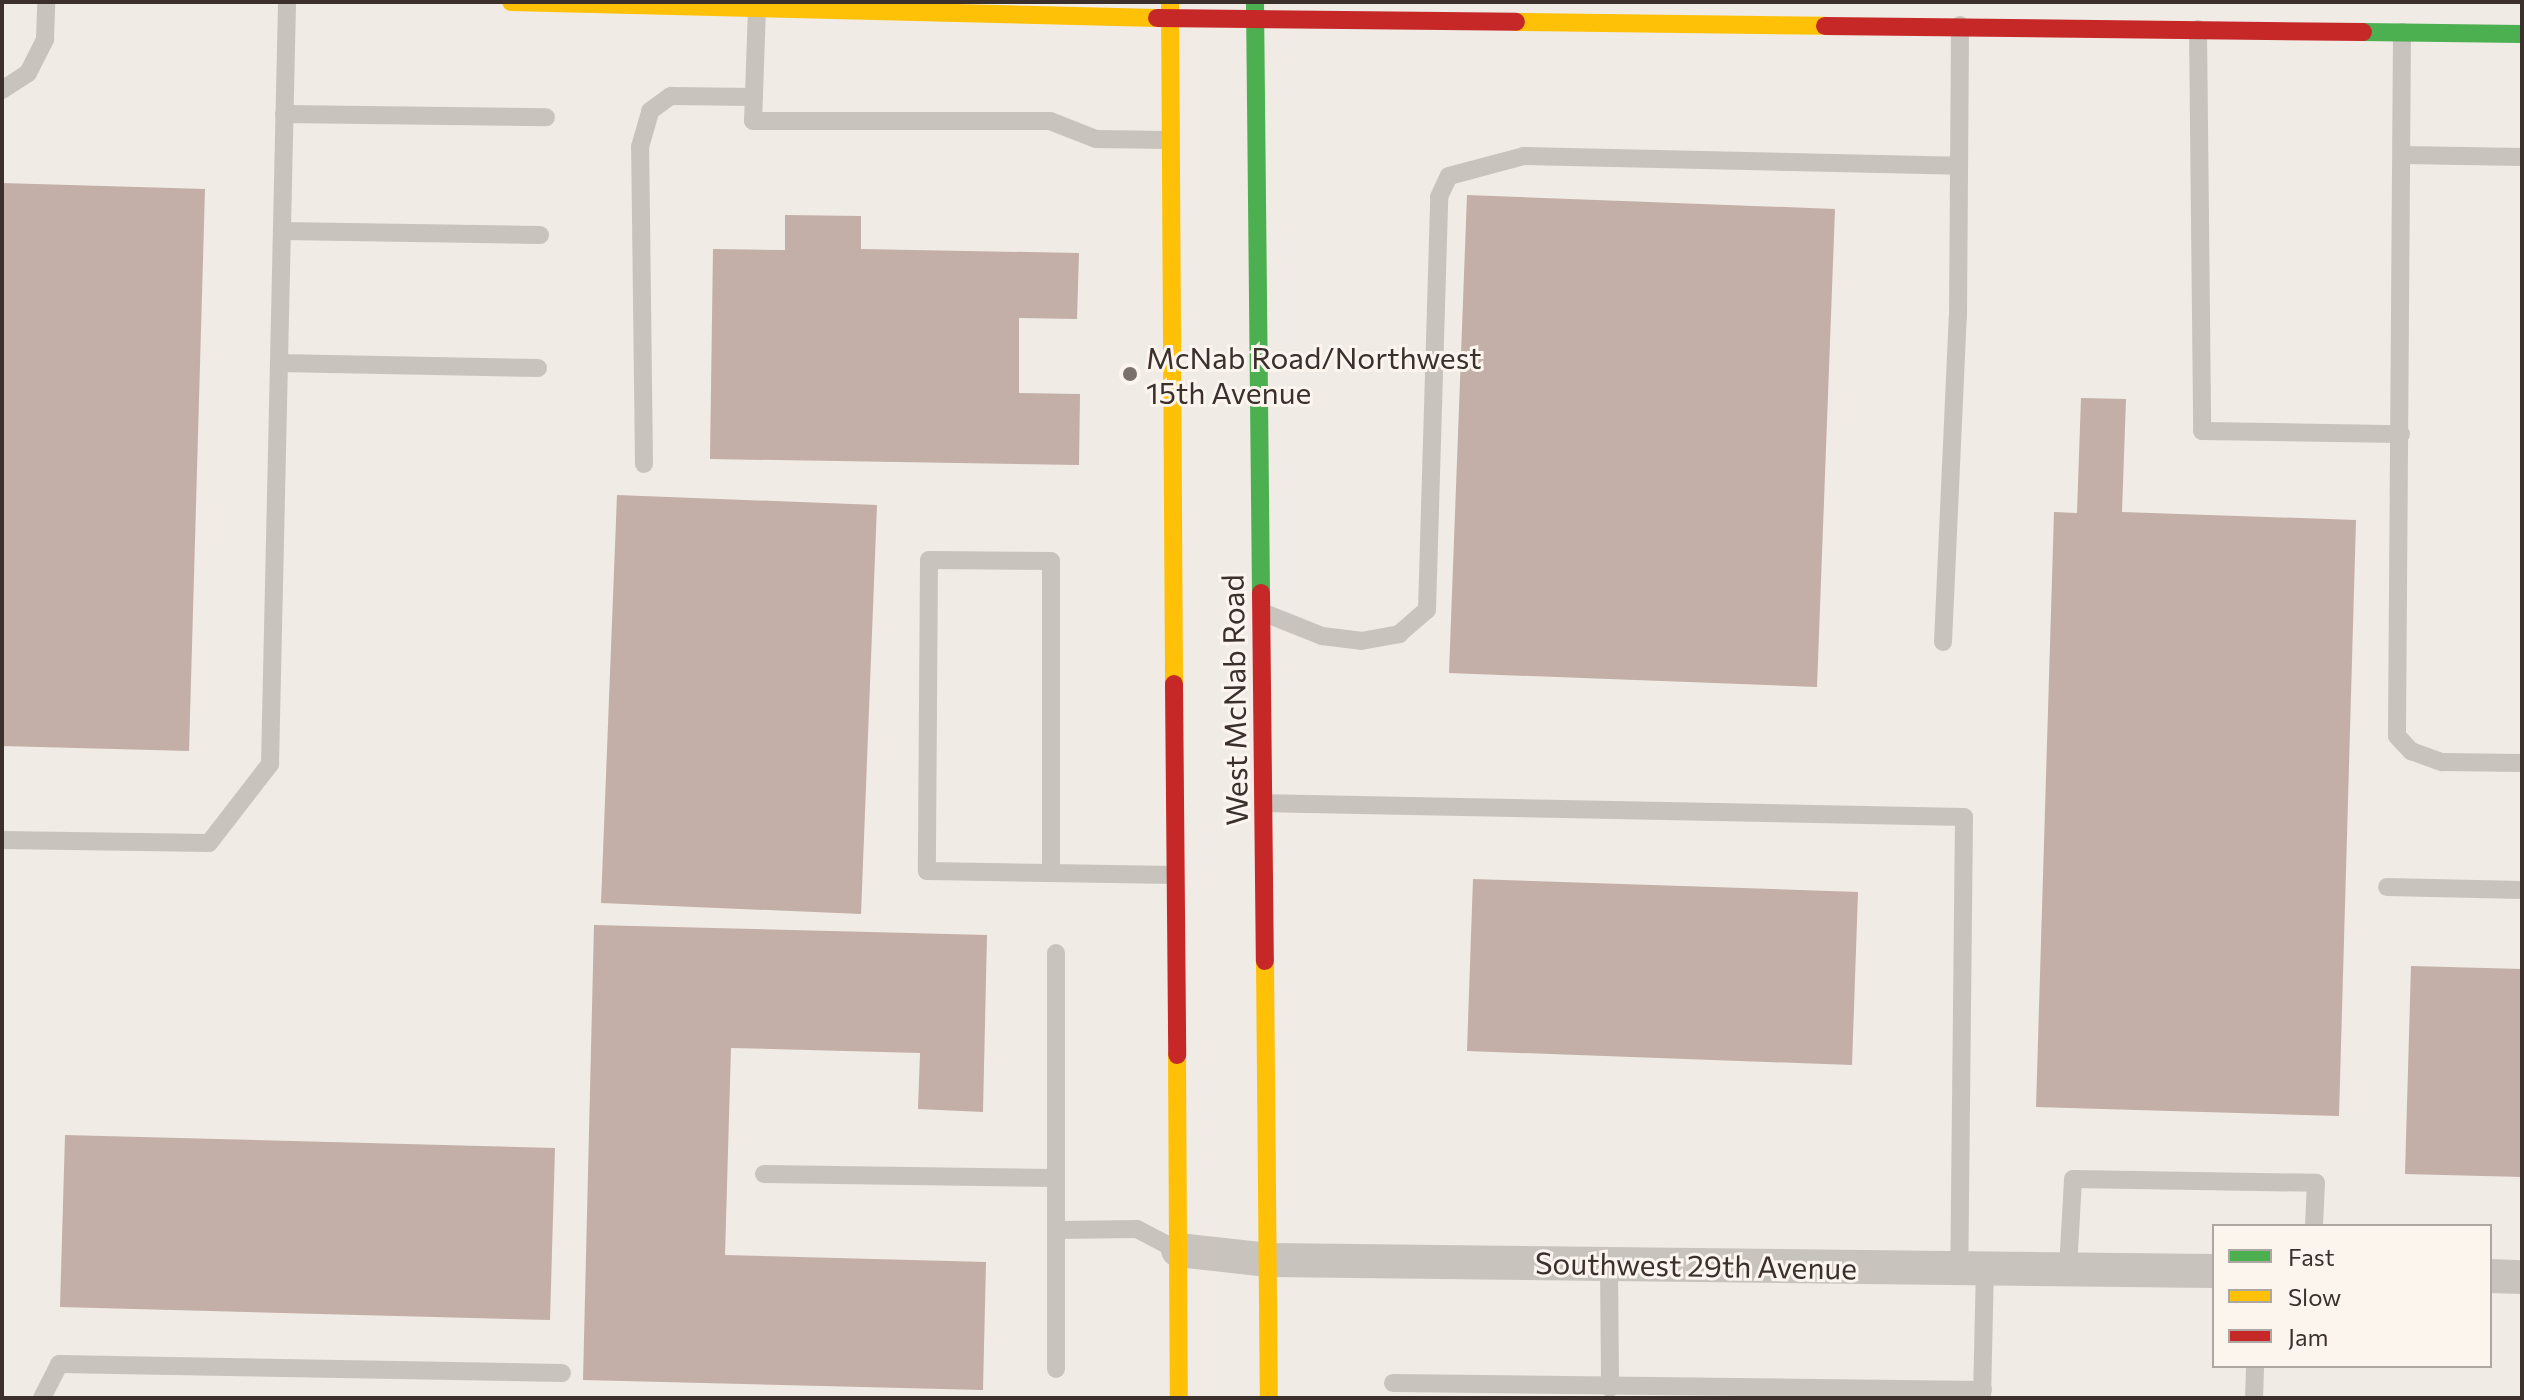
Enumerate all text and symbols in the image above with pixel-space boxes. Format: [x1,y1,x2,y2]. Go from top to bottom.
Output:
place label: McNab Road/Northwest 15th Avenue [1146,339,1482,410]
marker: McNab Road/Northwest 15th Avenue [1121,365,1139,383]
street label: West McNab Road [1214,574,1254,826]
legend [2212,1224,2492,1368]
text: Fast [2288,1242,2335,1271]
street label: Southwest 29th Avenue [1535,1244,1857,1286]
text: Slow [2288,1282,2341,1311]
text: Jam [2288,1322,2328,1351]

